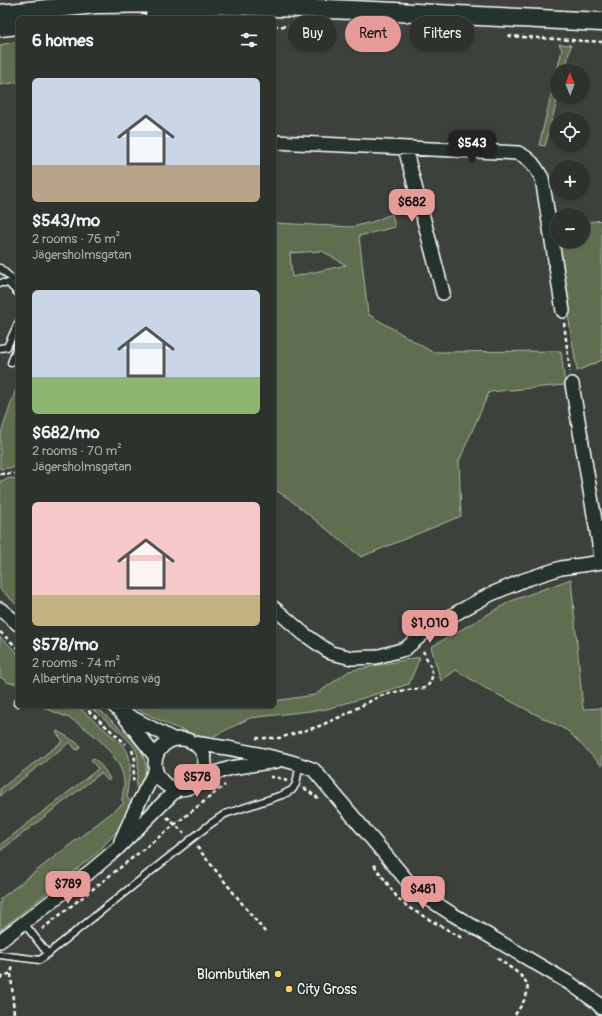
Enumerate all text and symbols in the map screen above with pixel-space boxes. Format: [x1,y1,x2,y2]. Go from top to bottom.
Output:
chip: Buy [288,16,337,52]
chip: Rent [345,16,401,52]
chip: Filters [409,16,475,52]
icon: filters [238,29,260,51]
text: 6 homes [32,30,93,51]
north arrow [550,64,590,104]
map controls [550,64,590,248]
icon: home [110,104,182,176]
button: locate [550,112,590,152]
pin: $543 [448,130,496,164]
text: $543 [458,135,486,151]
button: + [550,160,590,200]
pin: $682 [388,189,436,223]
text: $682 [398,194,426,210]
button: − [550,208,590,248]
text: $543/mo [32,210,100,231]
text: 2 rooms · 76 m² [32,231,120,247]
text: Jägersholmsgatan [32,247,132,263]
icon: home [110,316,182,388]
text: $682/mo [32,422,100,443]
text: 2 rooms · 70 m² [32,443,122,459]
text: Jägersholmsgatan [32,459,132,475]
icon: home [110,528,182,600]
pin: $1,010 [397,610,463,644]
text: $1,010 [411,615,449,631]
text: $578/mo [32,634,98,655]
text: 2 rooms · 74 m² [32,655,120,671]
text: Albertina Nyströms väg [32,671,160,687]
pin: $578 [173,764,221,798]
text: $578 [183,769,211,785]
pin: $789 [44,871,92,905]
text: $789 [54,876,82,892]
pin: $481 [399,876,447,910]
text: $481 [410,881,436,897]
place label: Blombutiken [197,966,270,983]
marker: Blombutiken [273,969,283,979]
place label: City Gross [297,981,358,998]
marker: City Gross [284,984,294,994]

